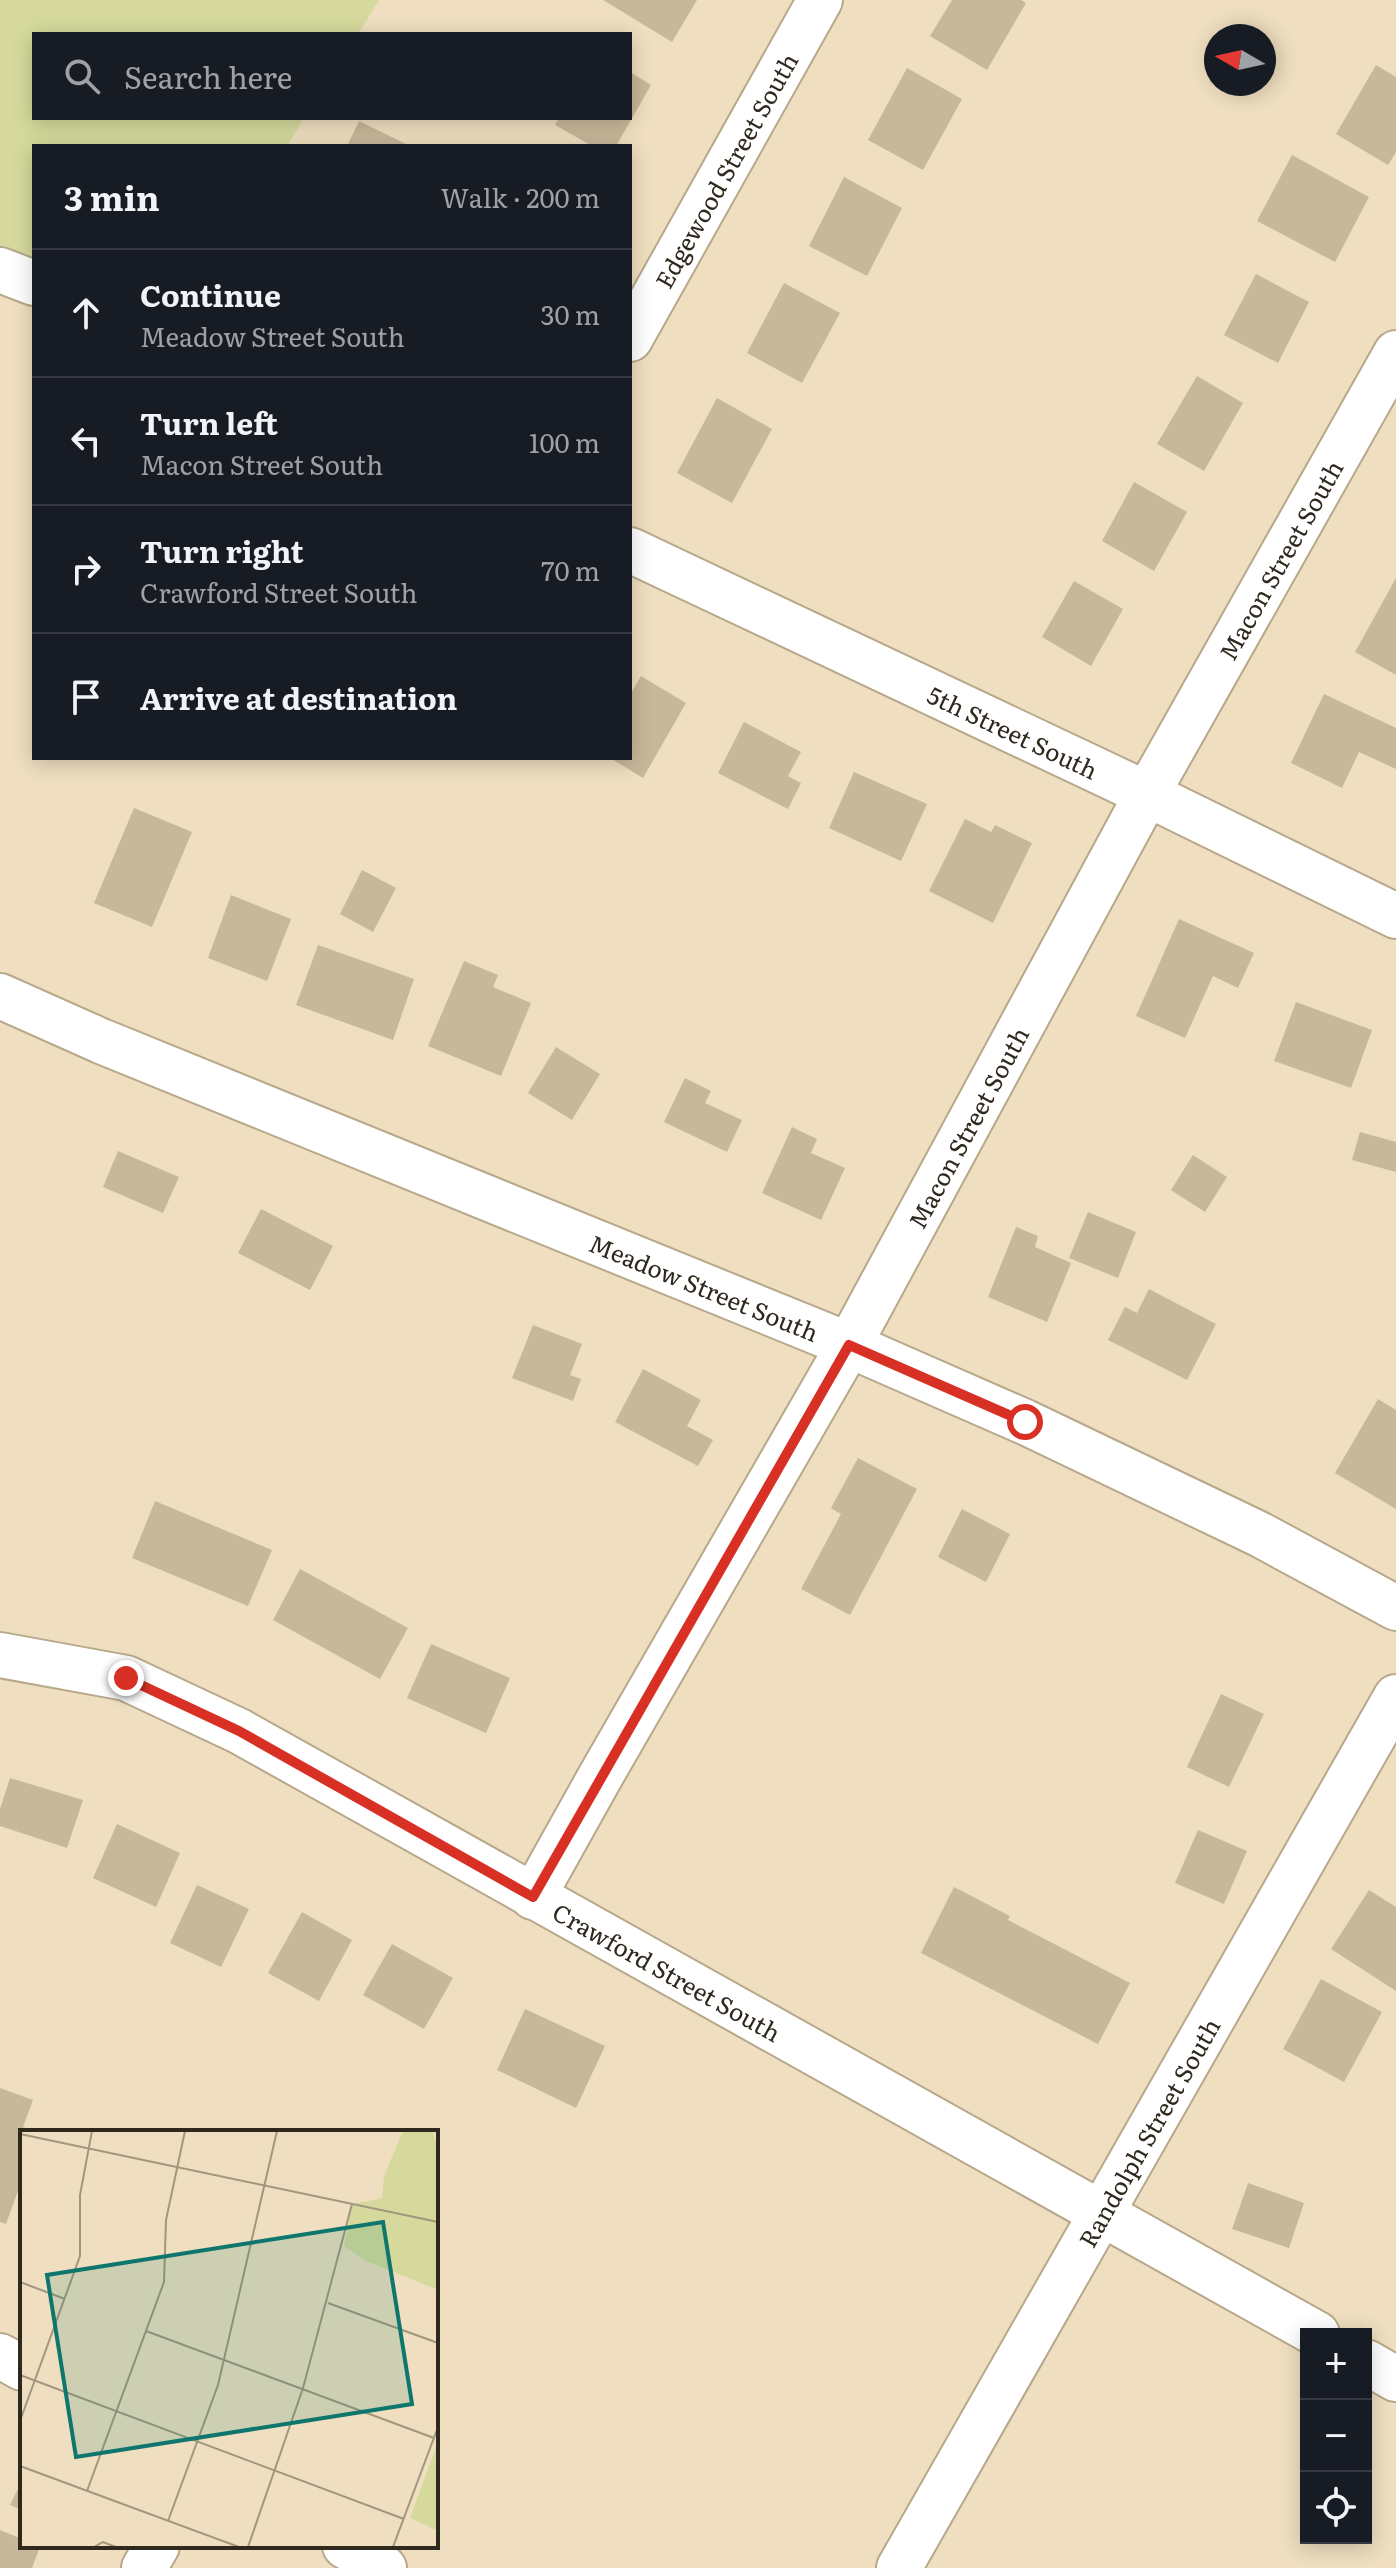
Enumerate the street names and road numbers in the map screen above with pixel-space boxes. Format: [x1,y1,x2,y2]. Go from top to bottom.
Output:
street label: Edgewood Street South [645,45,805,294]
street label: Macon Street South [1209,453,1350,666]
street label: 5th Street South [923,676,1104,786]
street label: Macon Street South [898,1020,1036,1234]
street label: Meadow Street South [585,1224,824,1349]
street label: Crawford Street South [547,1893,788,2049]
street label: Randolph Street South [1068,2011,1227,2253]

